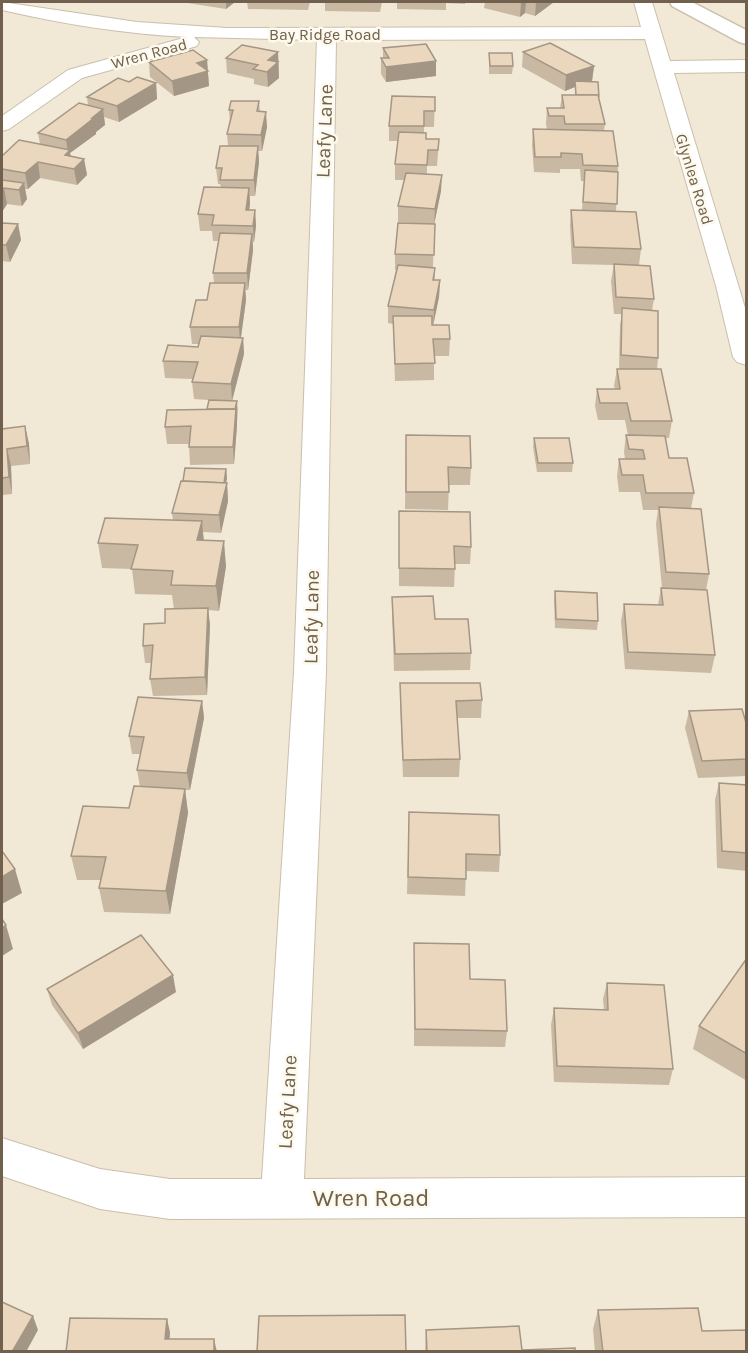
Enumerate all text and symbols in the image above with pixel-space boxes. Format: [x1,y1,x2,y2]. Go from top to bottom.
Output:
street label: Bay Ridge Road [269,25,381,44]
street label: Wren Road [109,34,189,73]
street label: Leafy Lane [311,84,338,179]
street label: Glynlea Road [672,131,717,227]
street label: Leafy Lane [299,570,324,664]
street label: Leafy Lane [274,1054,301,1150]
street label: Wren Road [312,1184,430,1212]

